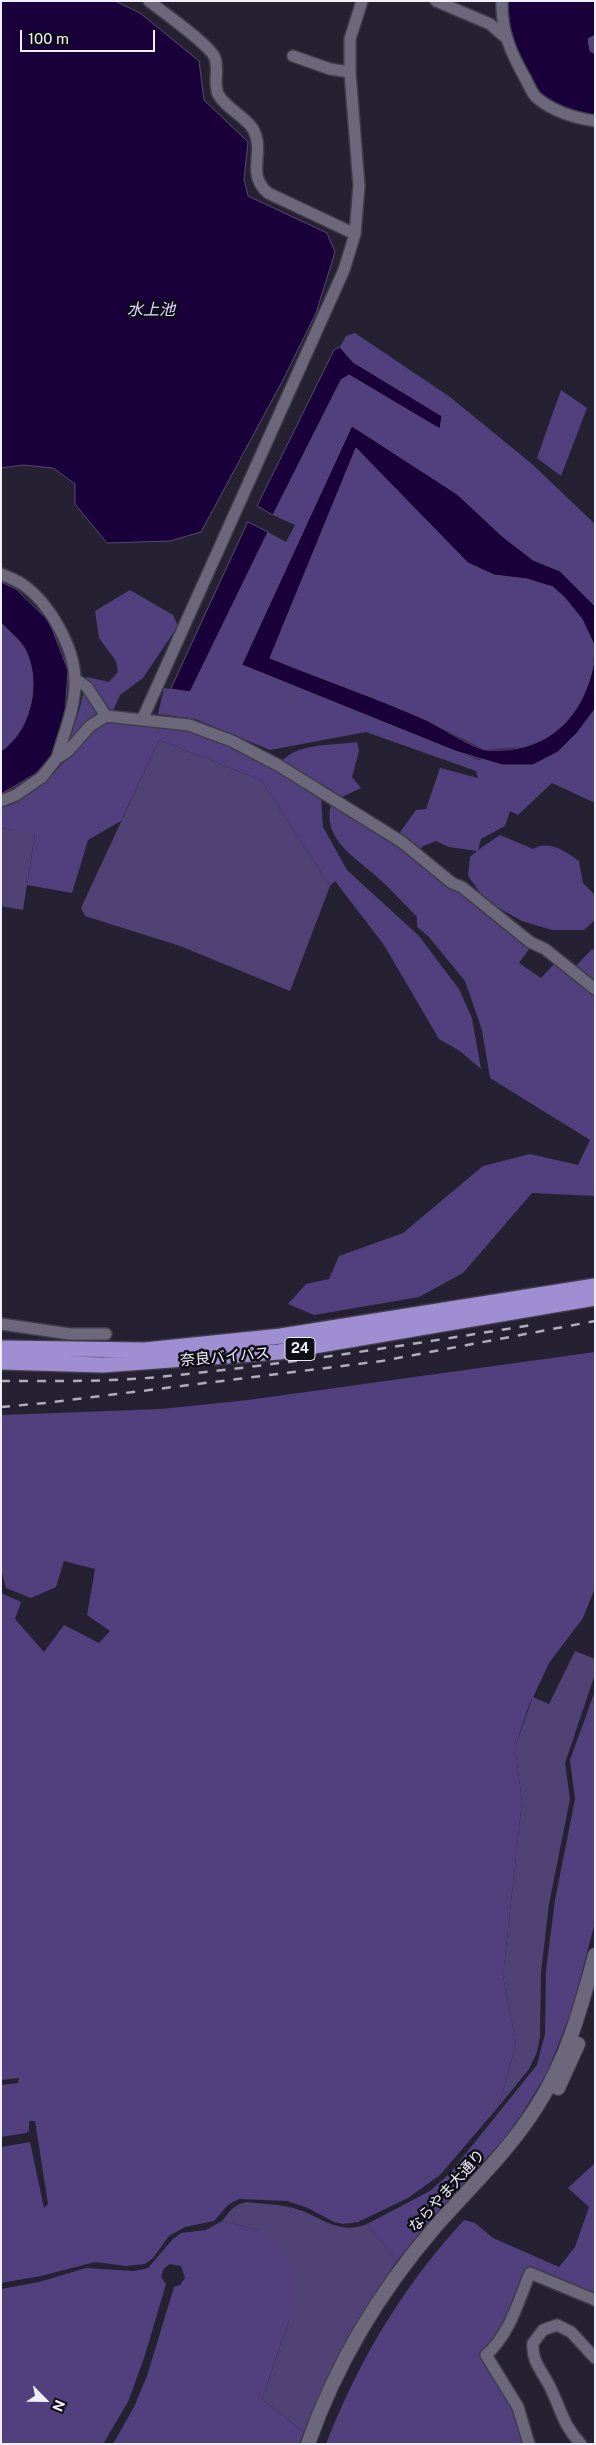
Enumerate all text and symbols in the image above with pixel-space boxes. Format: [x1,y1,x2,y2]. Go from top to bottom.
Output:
scale bar [22,20,158,52]
text: 100 m [28,30,69,47]
water label: 水上池 [127,300,175,320]
road number: 24 [285,1338,315,1360]
street label: 奈良バイパス [179,1344,271,1370]
street label: ならやま大通り [405,2146,489,2236]
north arrow [20,2375,70,2425]
text: N [49,2398,68,2414]

